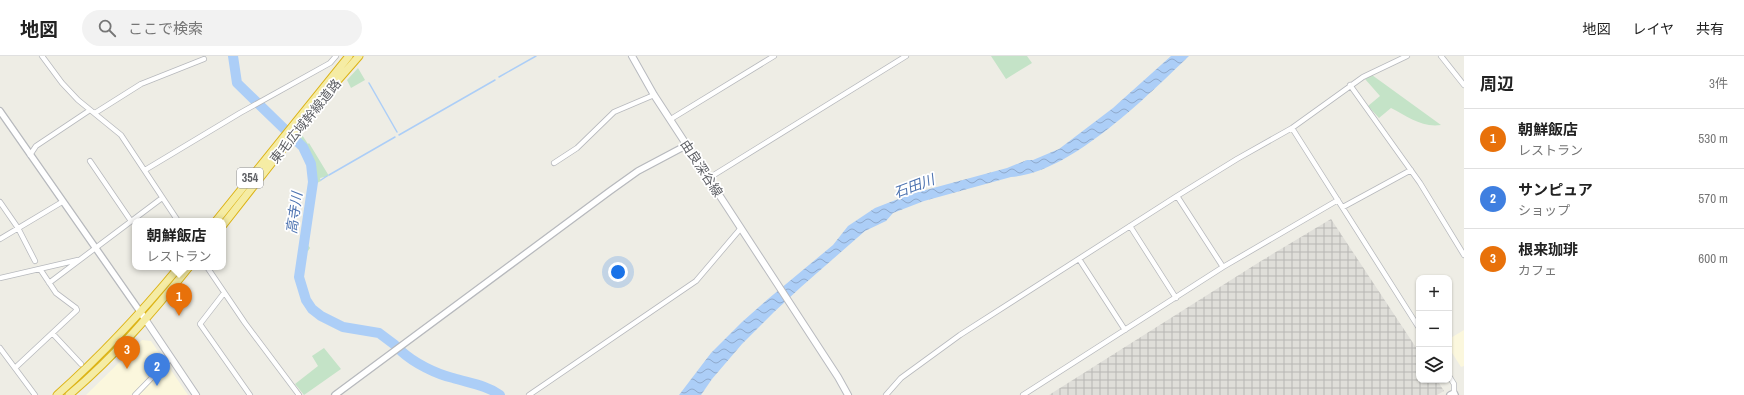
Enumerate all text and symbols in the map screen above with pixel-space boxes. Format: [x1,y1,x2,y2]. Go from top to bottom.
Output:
search box [82,10,362,46]
text: 地図 [20,16,58,42]
icon: search [96,17,118,39]
text: ここで検索 [128,18,203,39]
text: 地図 [1582,20,1610,38]
text: レイヤ [1632,20,1674,38]
text: 共有 [1696,20,1724,38]
text: 周辺 [1480,72,1514,95]
text: 3件 [1709,75,1728,92]
street label: 東毛広域幹線道路 [266,76,345,167]
text: 朝鮮飯店 [1518,119,1578,140]
text: 1 [1490,130,1496,147]
text: 530 m [1698,130,1728,147]
street label: 由良深谷線 [677,136,726,200]
text: レストラン [1518,142,1583,159]
road number: 354 [237,168,263,188]
water label: 石田川 [891,170,939,202]
text: サンピュア [1518,179,1593,200]
water label: 高寺川 [282,189,306,235]
text: 2 [1490,190,1496,207]
text: 570 m [1698,190,1728,207]
text: ショップ [1518,202,1570,219]
popup [132,218,226,270]
text: 朝鮮飯店 [146,225,207,246]
text: 根来珈琲 [1518,239,1578,260]
text: レストラン [146,248,212,265]
text: 3 [1490,250,1496,267]
text: 600 m [1698,250,1728,267]
your location [608,262,628,282]
text: カフェ [1518,262,1557,279]
map controls [1416,275,1452,383]
button: + [1416,275,1452,311]
pin: 1 [166,283,192,316]
button: − [1416,311,1452,347]
pin: 3 [114,336,140,369]
button: layers [1416,347,1452,383]
pin: 2 [144,353,170,386]

